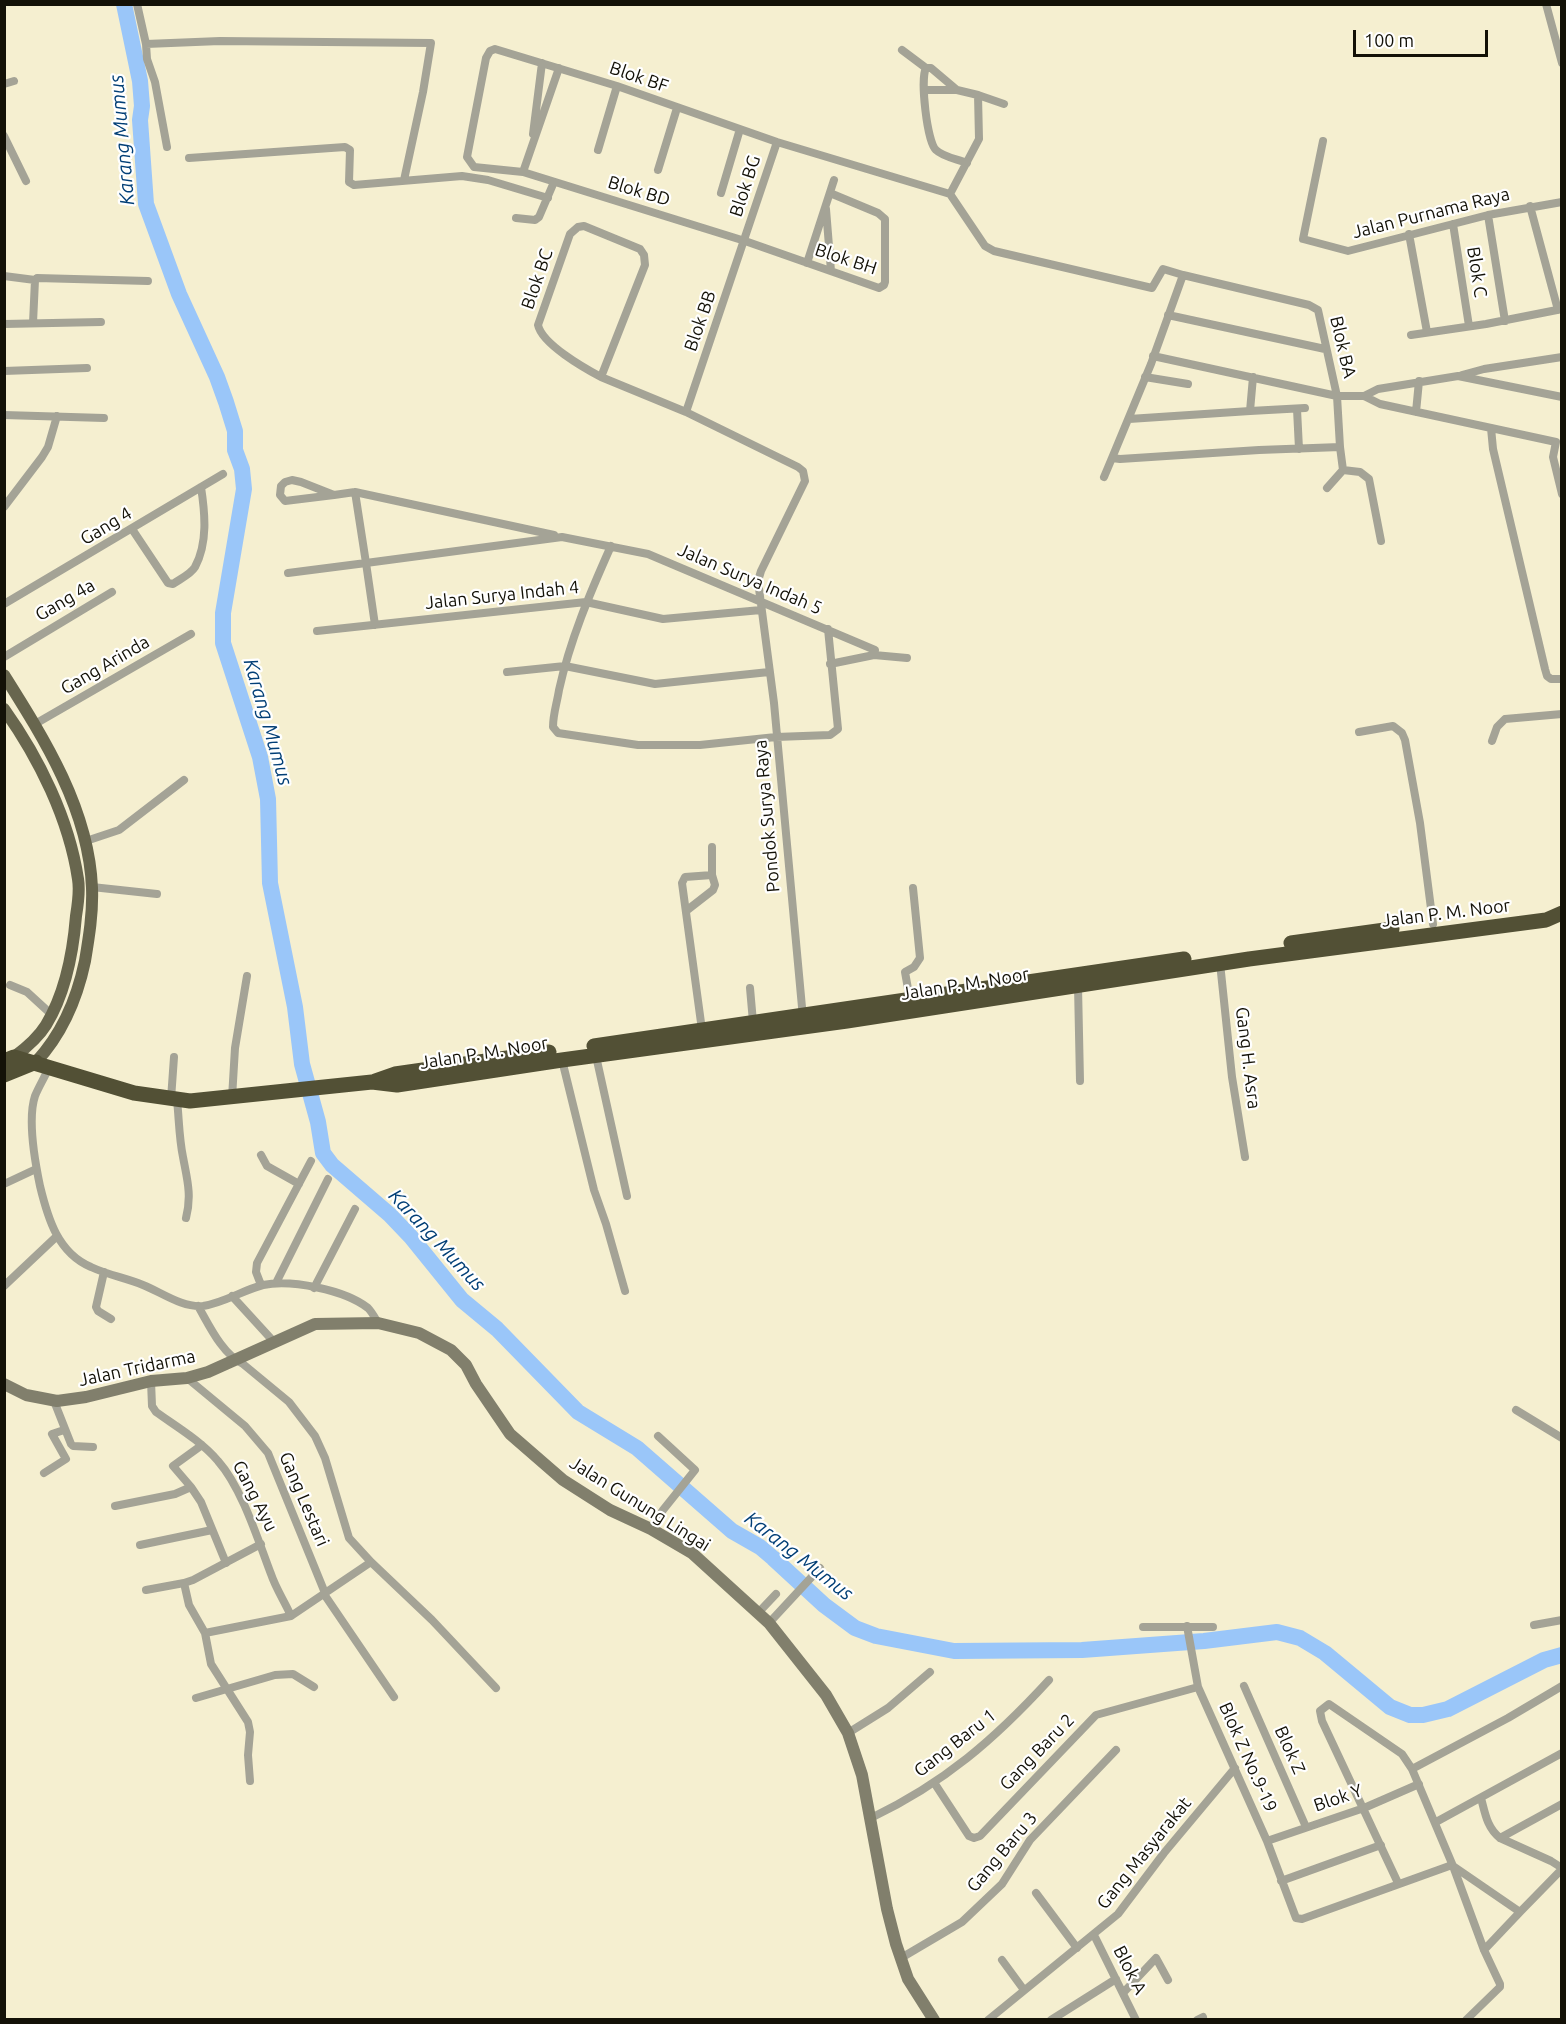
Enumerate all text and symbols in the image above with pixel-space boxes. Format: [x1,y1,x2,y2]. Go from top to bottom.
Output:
scale bar [1356,18,1491,56]
text: 100 m [1364,30,1414,50]
street label: Blok BF [607,57,671,97]
water label: Karang Mumus [104,74,140,206]
street label: Blok BG [725,153,765,219]
street label: Blok BD [605,171,673,211]
street label: Jalan Purnama Raya [1350,183,1512,243]
street label: Blok BH [812,239,880,279]
street label: Blok C [1462,245,1492,299]
street label: Blok BC [517,246,557,312]
street label: Blok BB [680,288,720,354]
street label: Blok BA [1325,314,1361,380]
street label: Gang 4 [76,502,136,550]
street label: Jalan Surya Indah 5 [675,539,825,619]
street label: Gang 4a [31,574,99,626]
street label: Jalan Surya Indah 4 [424,576,580,614]
street label: Gang Arinda [57,631,153,699]
water label: Karang Mumus [238,656,298,788]
street label: Pondok Surya Raya [750,739,784,893]
street label: Jalan P. M. Noor [1381,894,1511,932]
street label: Jalan P. M. Noor [899,963,1031,1005]
street label: Gang H. Asra [1231,1006,1265,1110]
street label: Jalan P. M. Noor [418,1032,550,1074]
water label: Karang Mumus [384,1184,490,1296]
street label: Jalan Tridarma [77,1345,197,1391]
street label: Gang Lestari [274,1449,334,1549]
street label: Jalan Gunung Lingai [566,1452,714,1556]
street label: Gang Ayu [228,1457,282,1535]
water label: Karang Mumus [740,1506,858,1606]
street label: Blok Z No.9-19 [1214,1699,1282,1815]
street label: Gang Baru 1 [910,1704,1000,1782]
street label: Gang Baru 2 [995,1709,1079,1795]
street label: Blok Z [1270,1723,1310,1777]
street label: Blok Y [1311,1780,1365,1816]
street label: Gang Masyarakat [1092,1793,1196,1913]
street label: Gang Baru 3 [962,1808,1042,1896]
street label: Blok A [1109,1942,1151,1998]

